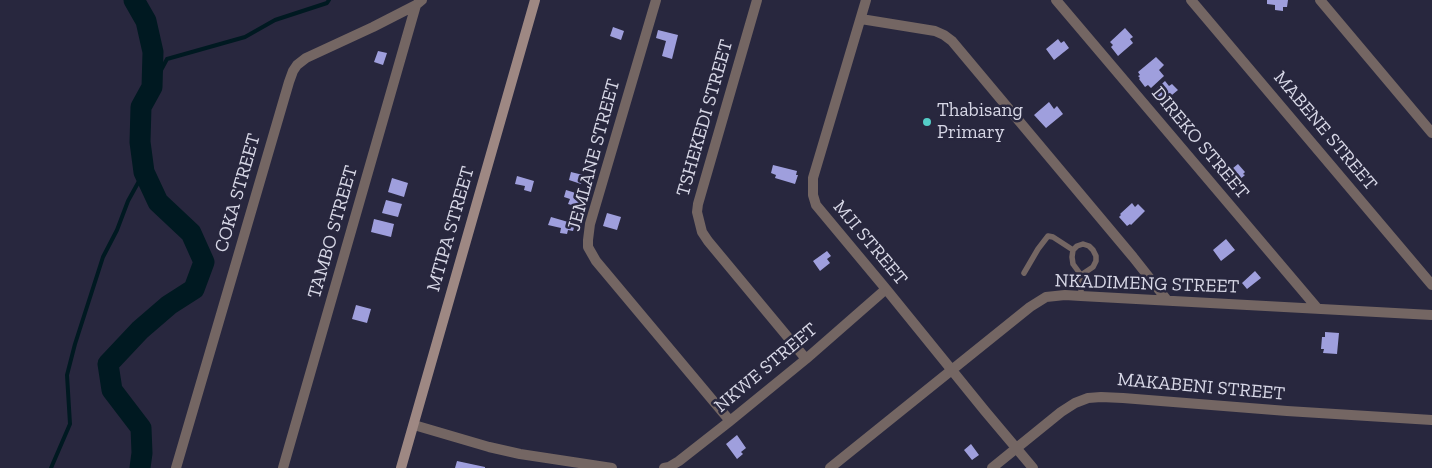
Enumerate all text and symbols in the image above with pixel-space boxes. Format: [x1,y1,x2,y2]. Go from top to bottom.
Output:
street label: TSHEKEDI STREET [672,37,738,199]
street label: MABENE STREET [1268,67,1382,195]
street label: JEMLANE STREET [563,76,625,234]
street label: DIREKO STREET [1146,82,1254,204]
place label: Thabisang Primary [937,100,1023,144]
marker: Thabisang Primary [921,116,933,128]
street label: COKA STREET [210,131,266,255]
street label: TAMBO STREET [303,163,363,301]
street label: MTIPA STREET [422,164,480,294]
street label: MJI STREET [828,196,912,290]
street label: NKADIMENG STREET [1054,269,1240,299]
street label: NKWE STREET [710,318,822,418]
street label: MAKABENI STREET [1116,368,1286,406]

